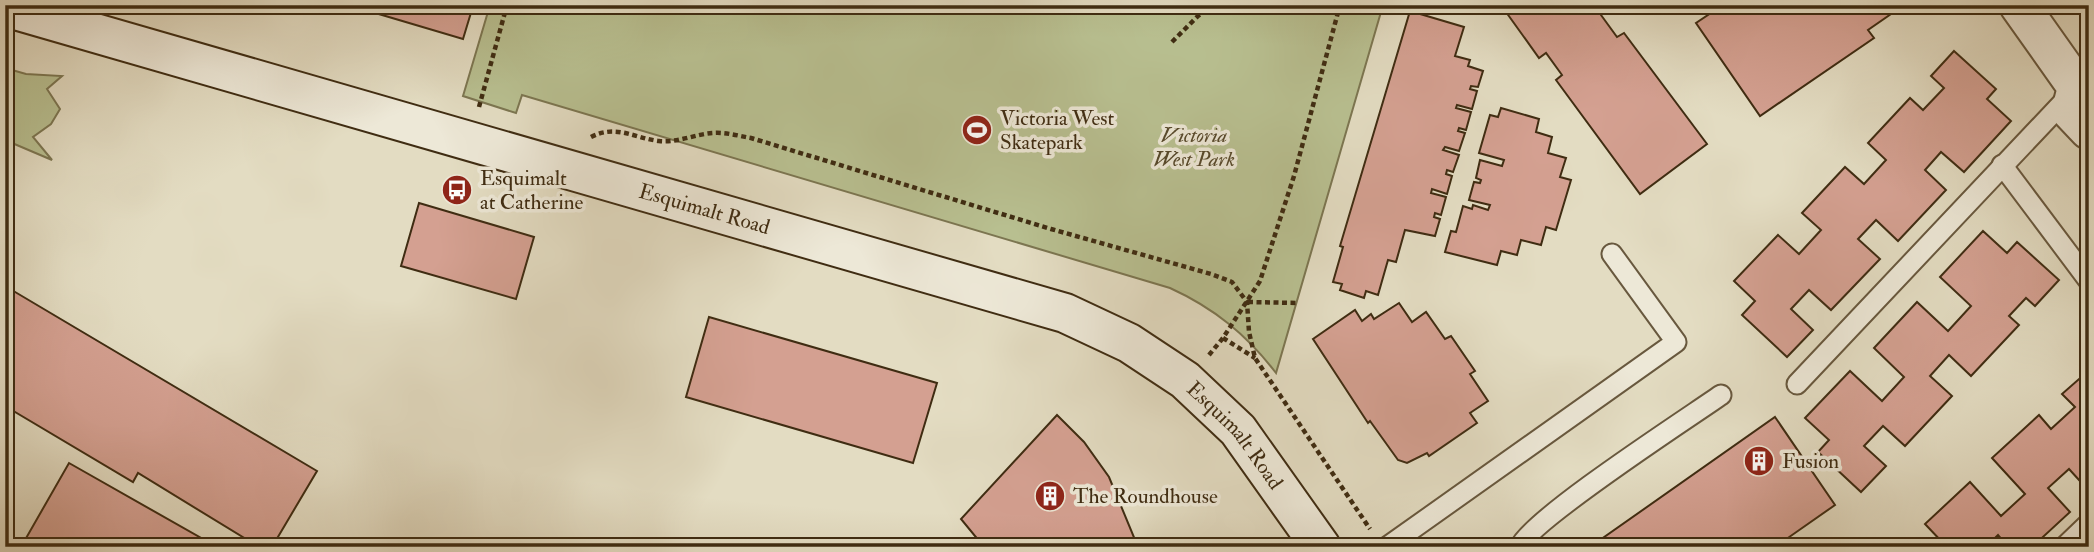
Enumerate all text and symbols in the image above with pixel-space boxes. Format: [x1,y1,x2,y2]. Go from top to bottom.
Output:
place label: Victoria West Skatepark [1000,105,1115,156]
sports icon: Victoria West Skatepark [960,113,994,147]
park label: Victoria West Park [1153,122,1235,173]
place label: Esquimalt at Catherine [480,165,584,216]
bus stop icon: Esquimalt at Catherine [440,173,474,207]
street label: Esquimalt Road [636,177,774,241]
street label: Esquimalt Road [1181,375,1290,495]
building icon: Fusion [1742,444,1776,478]
place label: Fusion [1782,448,1839,475]
building icon: The Roundhouse [1033,479,1067,513]
place label: The Roundhouse [1073,483,1218,510]

